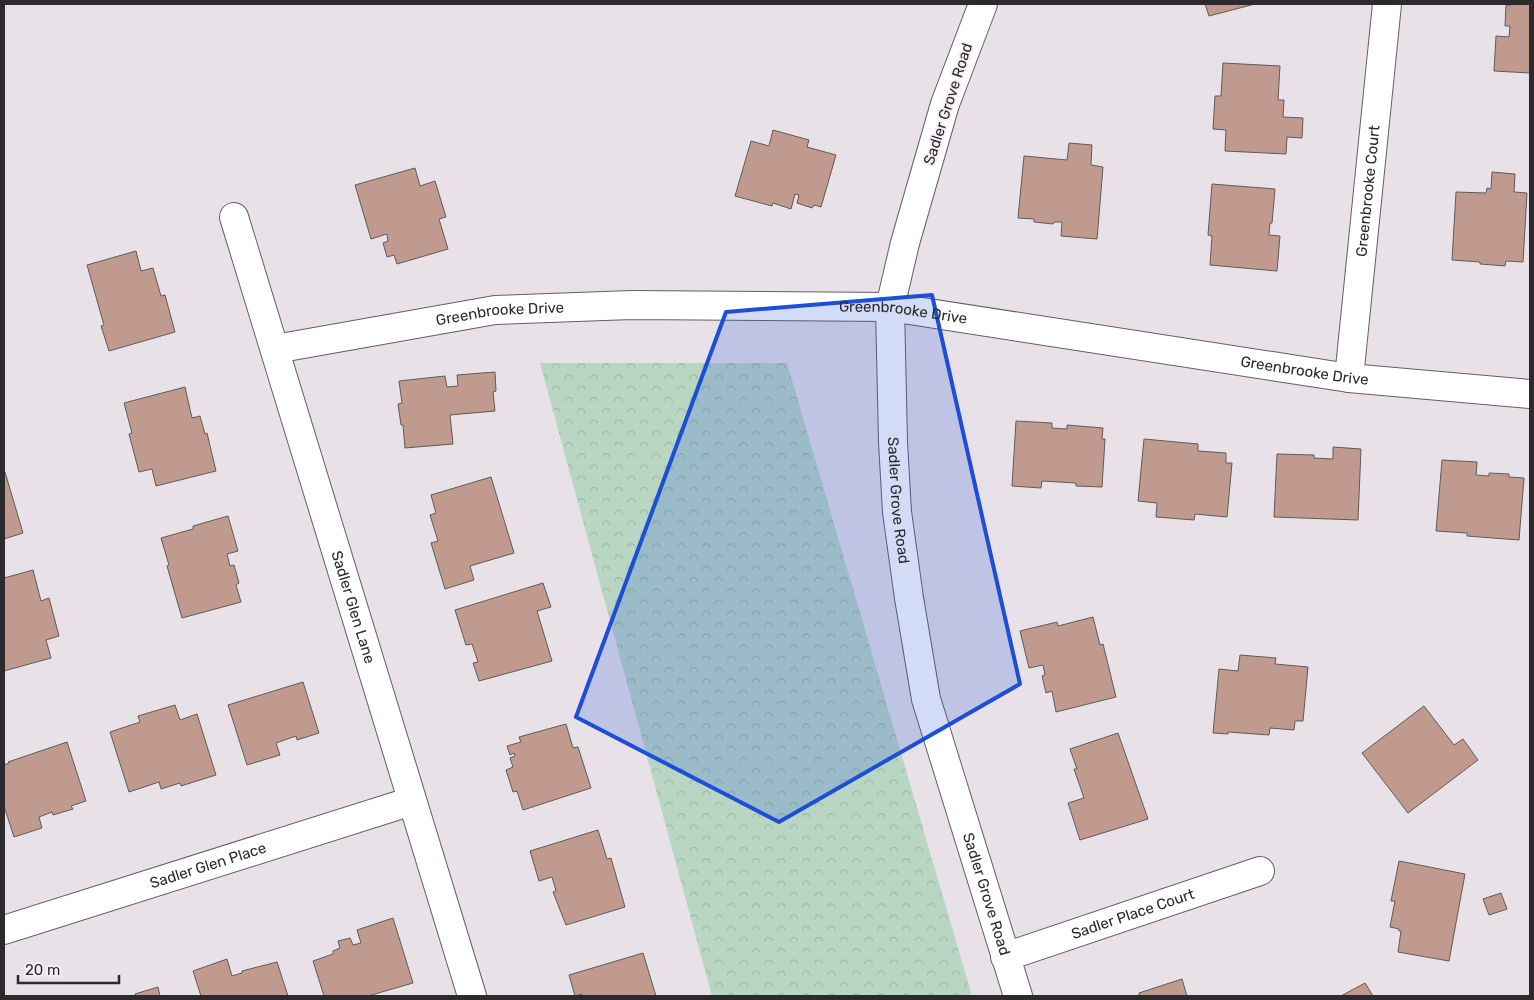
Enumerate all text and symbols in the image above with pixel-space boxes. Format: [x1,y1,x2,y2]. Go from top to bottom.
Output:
street label: Sadler Grove Road [920,41,976,167]
street label: Greenbrooke Court [1352,124,1384,258]
street label: Greenbrooke Drive [434,298,564,329]
street label: Greenbrooke Drive [839,298,968,328]
street label: Greenbrooke Drive [1239,352,1369,389]
street label: Sadler Grove Road [884,437,913,565]
street label: Sadler Glen Lane [328,549,379,666]
street label: Sadler Grove Road [959,831,1014,958]
street label: Sadler Glen Place [148,839,268,892]
street label: Sadler Place Court [1069,885,1197,943]
scale bar [18,952,119,984]
text: 20 m [25,961,60,979]

